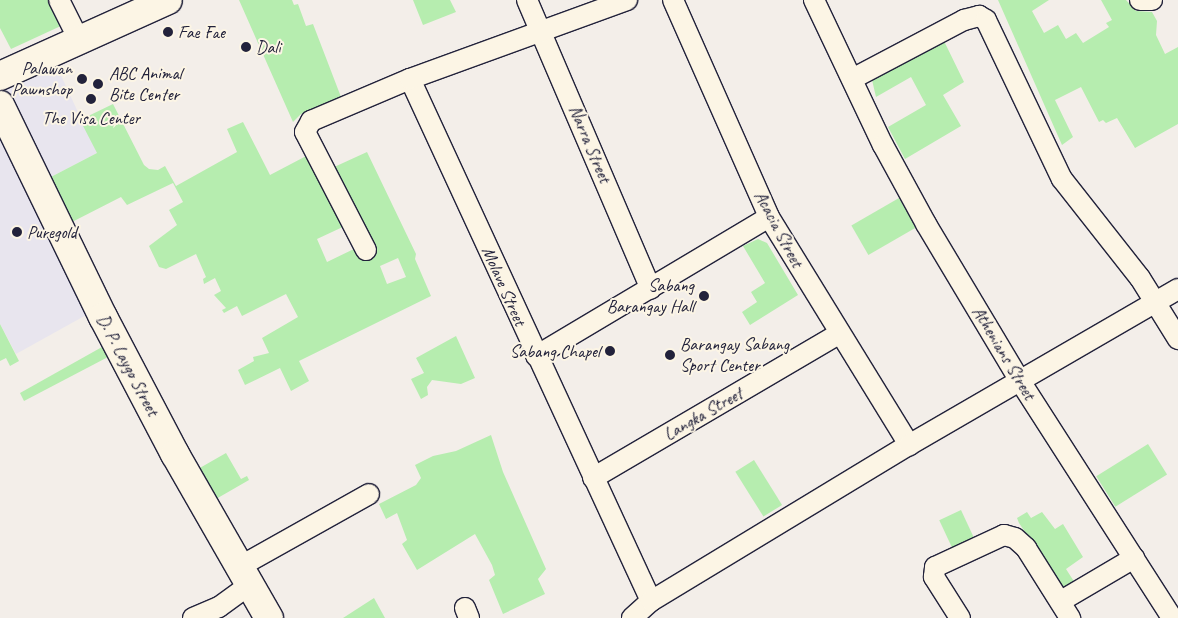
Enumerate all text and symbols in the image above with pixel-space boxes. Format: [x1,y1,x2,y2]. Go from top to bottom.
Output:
place label: Fae Fae [178,21,225,43]
marker: Fae Fae [162,26,174,38]
place label: Dali [256,36,281,58]
marker: Dali [240,41,252,53]
place label: Palawan Pawnshop [12,58,72,100]
place label: ABC Animal Bite Center [109,63,182,106]
marker: Palawan Pawnshop [76,73,88,85]
marker: ABC Animal Bite Center [91,77,105,91]
marker: The Visa Center [85,93,97,105]
street label: Narra Street [564,102,616,186]
place label: The Visa Center [42,107,140,129]
street label: Acacia Street [750,187,808,271]
place label: Puregold [27,221,77,243]
marker: Puregold [11,226,23,238]
street label: Molave Street [477,243,531,329]
place label: Sabang Barangay Hall [607,275,694,318]
marker: Sabang Barangay Hall [698,290,710,302]
street label: Athenians Street [968,302,1040,404]
street label: D. P. Laygo Street [92,310,164,420]
place label: Barangay Sabang Sport Center [680,334,789,376]
place label: Sabang Chapel [509,340,600,362]
marker: Sabang Chapel [604,345,616,357]
marker: Barangay Sabang Sport Center [664,349,676,361]
street label: Langka Street [660,383,746,445]

